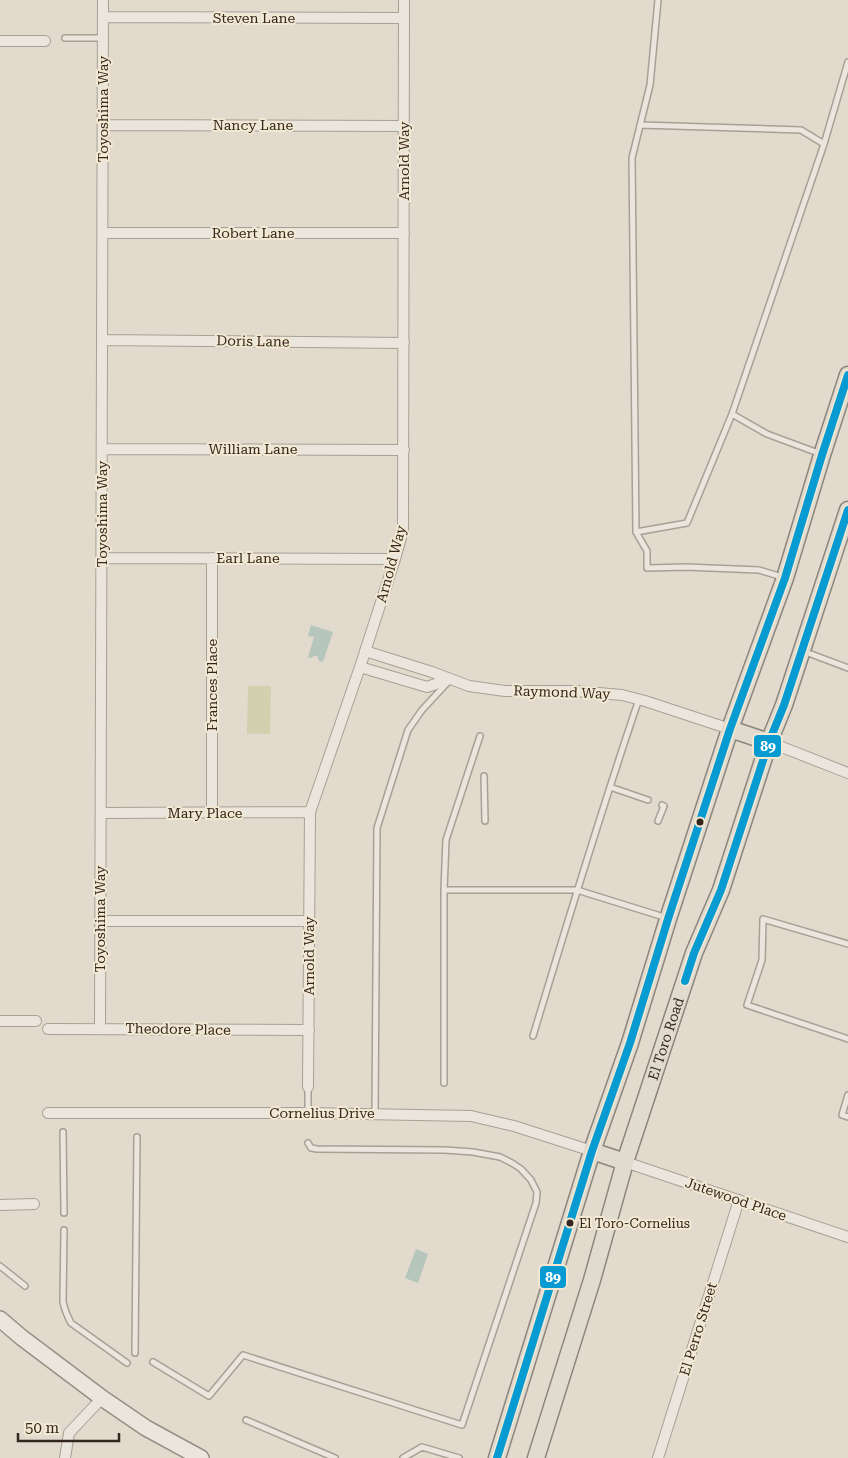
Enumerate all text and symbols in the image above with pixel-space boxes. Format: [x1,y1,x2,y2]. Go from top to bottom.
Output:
street label: Steven Lane [213,10,296,26]
street label: Toyoshima Way [95,55,111,162]
street label: Nancy Lane [213,117,294,133]
street label: Arnold Way [396,121,412,201]
street label: Robert Lane [212,225,295,241]
street label: Doris Lane [216,332,290,350]
street label: William Lane [209,441,298,457]
street label: Toyoshima Way [94,460,110,567]
street label: Arnold Way [373,523,409,604]
street label: Earl Lane [216,550,280,566]
street label: Frances Place [204,638,220,731]
street label: Raymond Way [513,682,612,702]
line badge: 89 [753,734,782,758]
text: 89 [760,738,776,754]
street label: Mary Place [168,805,243,821]
unlabelled marker [695,817,705,827]
street label: Toyoshima Way [92,865,108,972]
street label: Arnold Way [301,916,317,996]
street label: El Toro Road [645,995,687,1082]
street label: Theodore Place [125,1020,231,1038]
street label: Cornelius Drive [269,1105,375,1121]
street label: Jutewood Place [683,1174,789,1224]
place label: El Toro-Cornelius [579,1216,690,1231]
marker: El Toro-Cornelius [565,1218,575,1228]
line badge: 89 [539,1265,567,1289]
text: 89 [545,1269,561,1285]
street label: El Perro Street [676,1280,720,1378]
scale bar [18,1410,119,1442]
text: 50 m [25,1419,60,1437]

